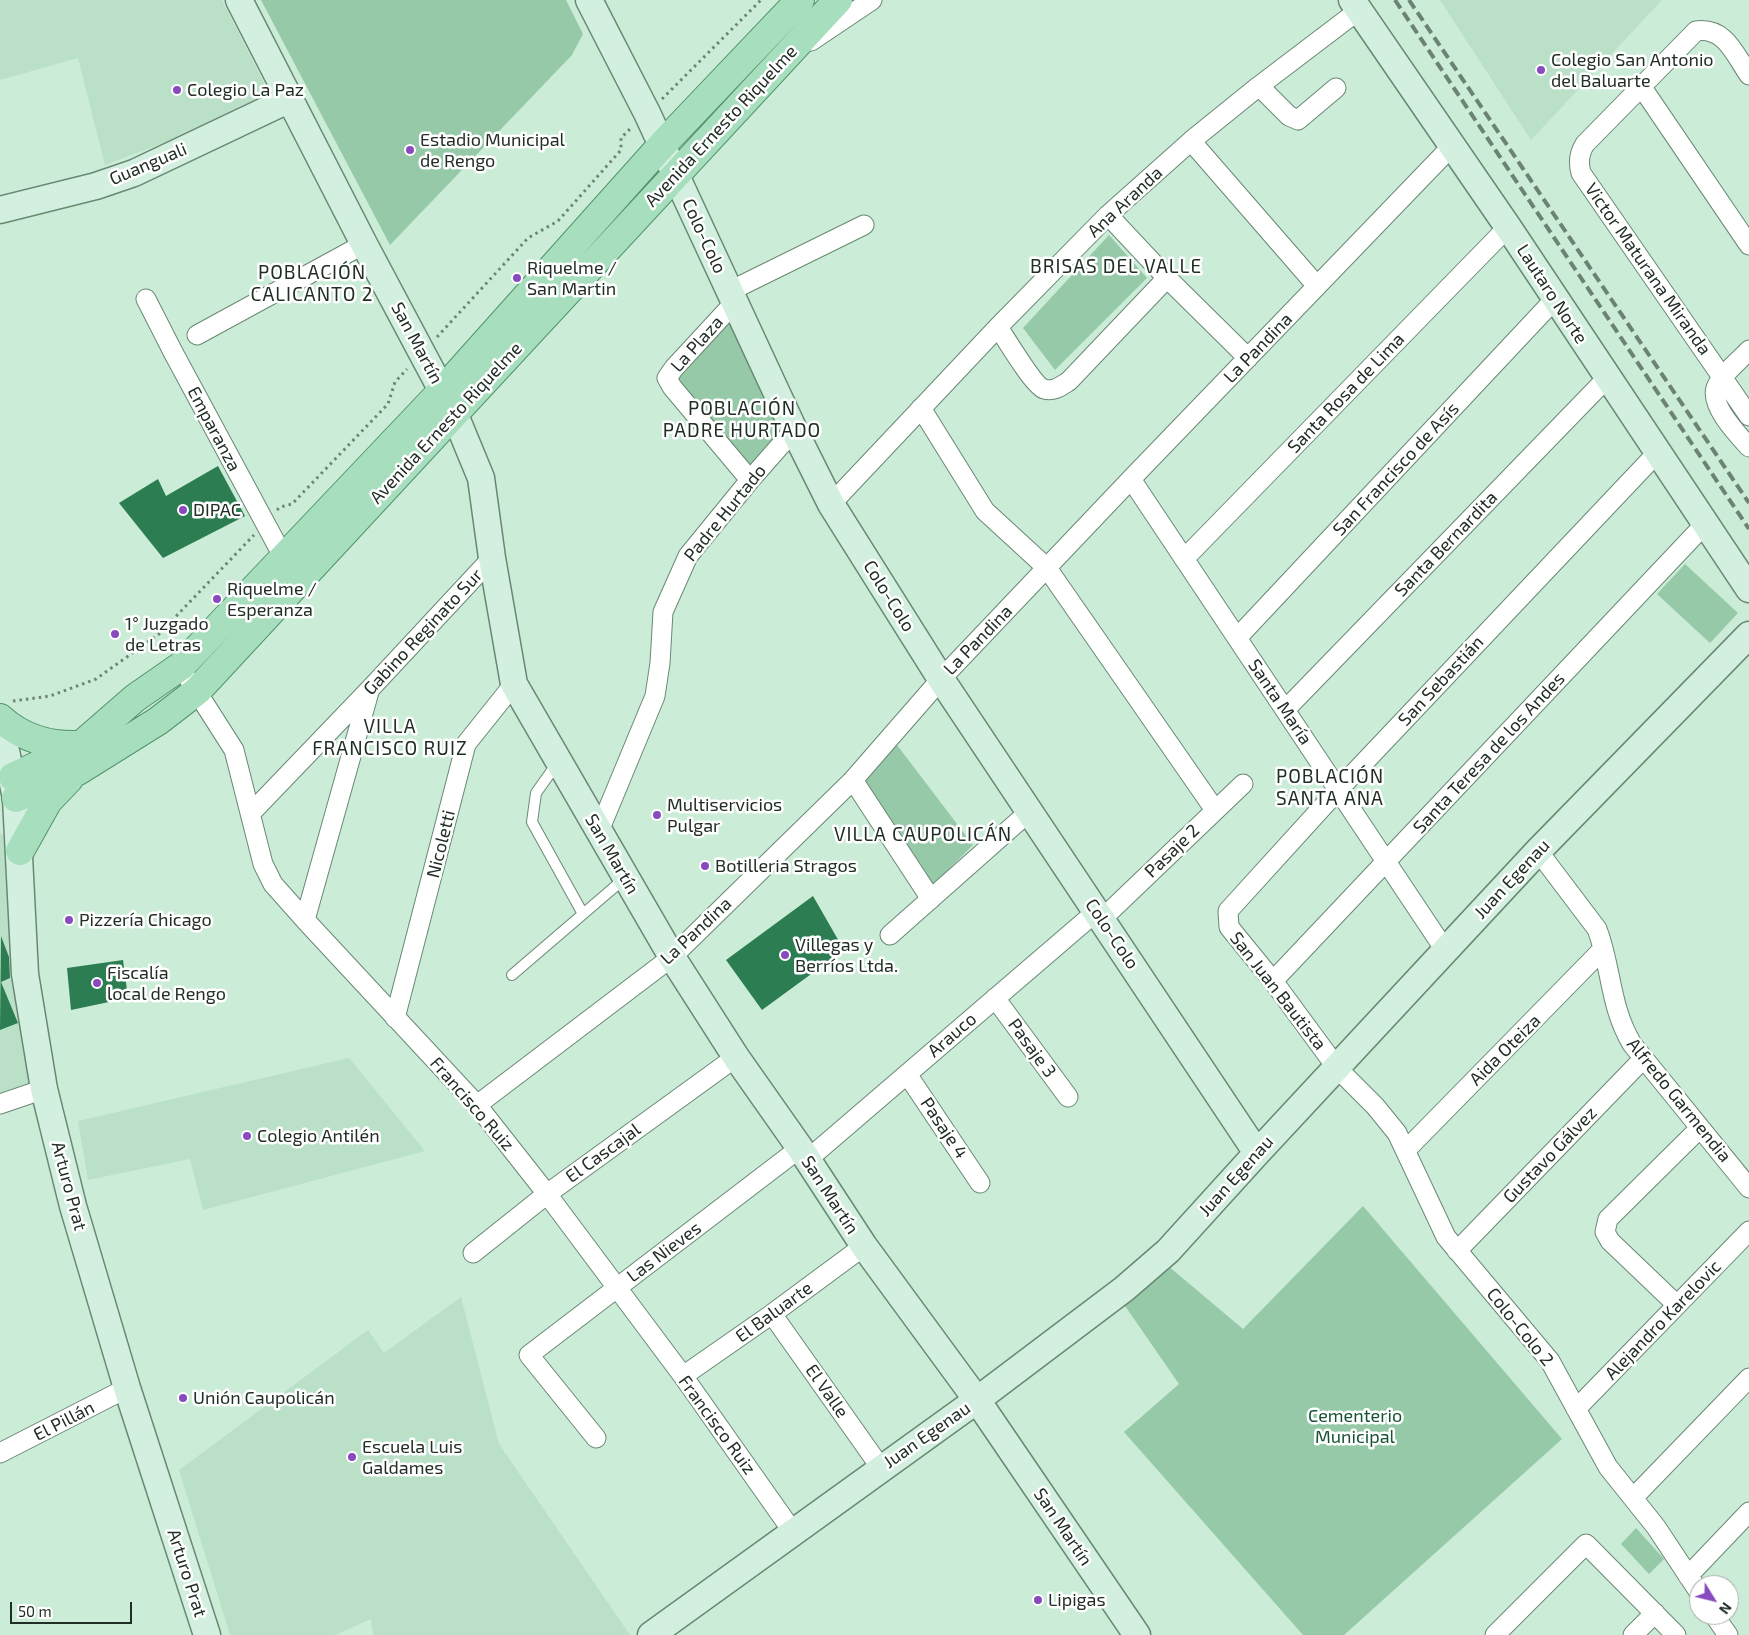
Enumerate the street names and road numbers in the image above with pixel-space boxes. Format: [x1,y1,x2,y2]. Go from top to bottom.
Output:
street label: Avenida Ernesto Riquelme [640,41,802,211]
street label: Guanguali [106,138,190,190]
street label: Ana Aranda [1083,162,1167,242]
street label: Victor Maturana Miranda [1580,179,1716,359]
street label: Colo-Colo [677,195,731,277]
street label: Lautaro Norte [1512,240,1592,348]
street label: San Martín [387,299,447,387]
street label: La Pandina [1219,308,1297,388]
street label: La Plaza [666,311,728,377]
street label: Santa Rosa de Lima [1283,328,1409,458]
street label: Avenida Ernesto Riquelme [365,338,527,508]
street label: Emparanza [183,383,245,475]
street label: San Francisco de Asís [1329,398,1463,540]
street label: Padre Hurtado [679,460,771,566]
street label: Santa Bernardita [1390,487,1502,601]
street label: Colo-Colo [859,556,919,636]
street label: Gabino Reginato Sur [359,564,487,700]
street label: La Pandina [939,600,1017,680]
street label: San Sebastián [1394,632,1488,730]
street label: Santa María [1244,655,1316,749]
street label: Santa Teresa de los Andes [1409,668,1569,838]
street label: Nicoletti [422,808,460,880]
street label: San Martín [580,810,644,898]
street label: Pasaje 2 [1140,820,1204,882]
street label: Juan Egenau [1470,835,1554,923]
street label: La Pandina [656,893,736,969]
street label: Colo-Colo [1081,895,1143,973]
street label: San Juan Bautista [1225,928,1331,1054]
street label: Arauco [923,1008,981,1062]
street label: Aida Oteiza [1465,1010,1545,1090]
street label: Pasaje 3 [1003,1014,1061,1082]
street label: Alfredo Garmendia [1622,1034,1736,1166]
street label: Francisco Ruiz [425,1053,519,1155]
street label: Pasaje 4 [916,1093,972,1163]
street label: Gustavo Gálvez [1499,1102,1601,1208]
street label: El Cascajal [561,1119,645,1187]
street label: Juan Egenau [1194,1131,1278,1221]
street label: Arturo Prat [47,1139,91,1233]
street label: San Martín [797,1152,863,1238]
street label: Las Nieves [623,1217,705,1287]
street label: Alejandro Karelovic [1600,1256,1726,1384]
street label: El Baluarte [731,1277,817,1347]
street label: Colo-Colo 2 [1482,1284,1558,1370]
street label: El Valle [801,1360,853,1422]
street label: Francisco Ruiz [674,1371,760,1479]
street label: El Pillán [30,1396,98,1446]
street label: Juan Egenau [879,1397,975,1473]
street label: San Martín [1029,1484,1097,1570]
street label: Arturo Prat [163,1526,211,1620]

